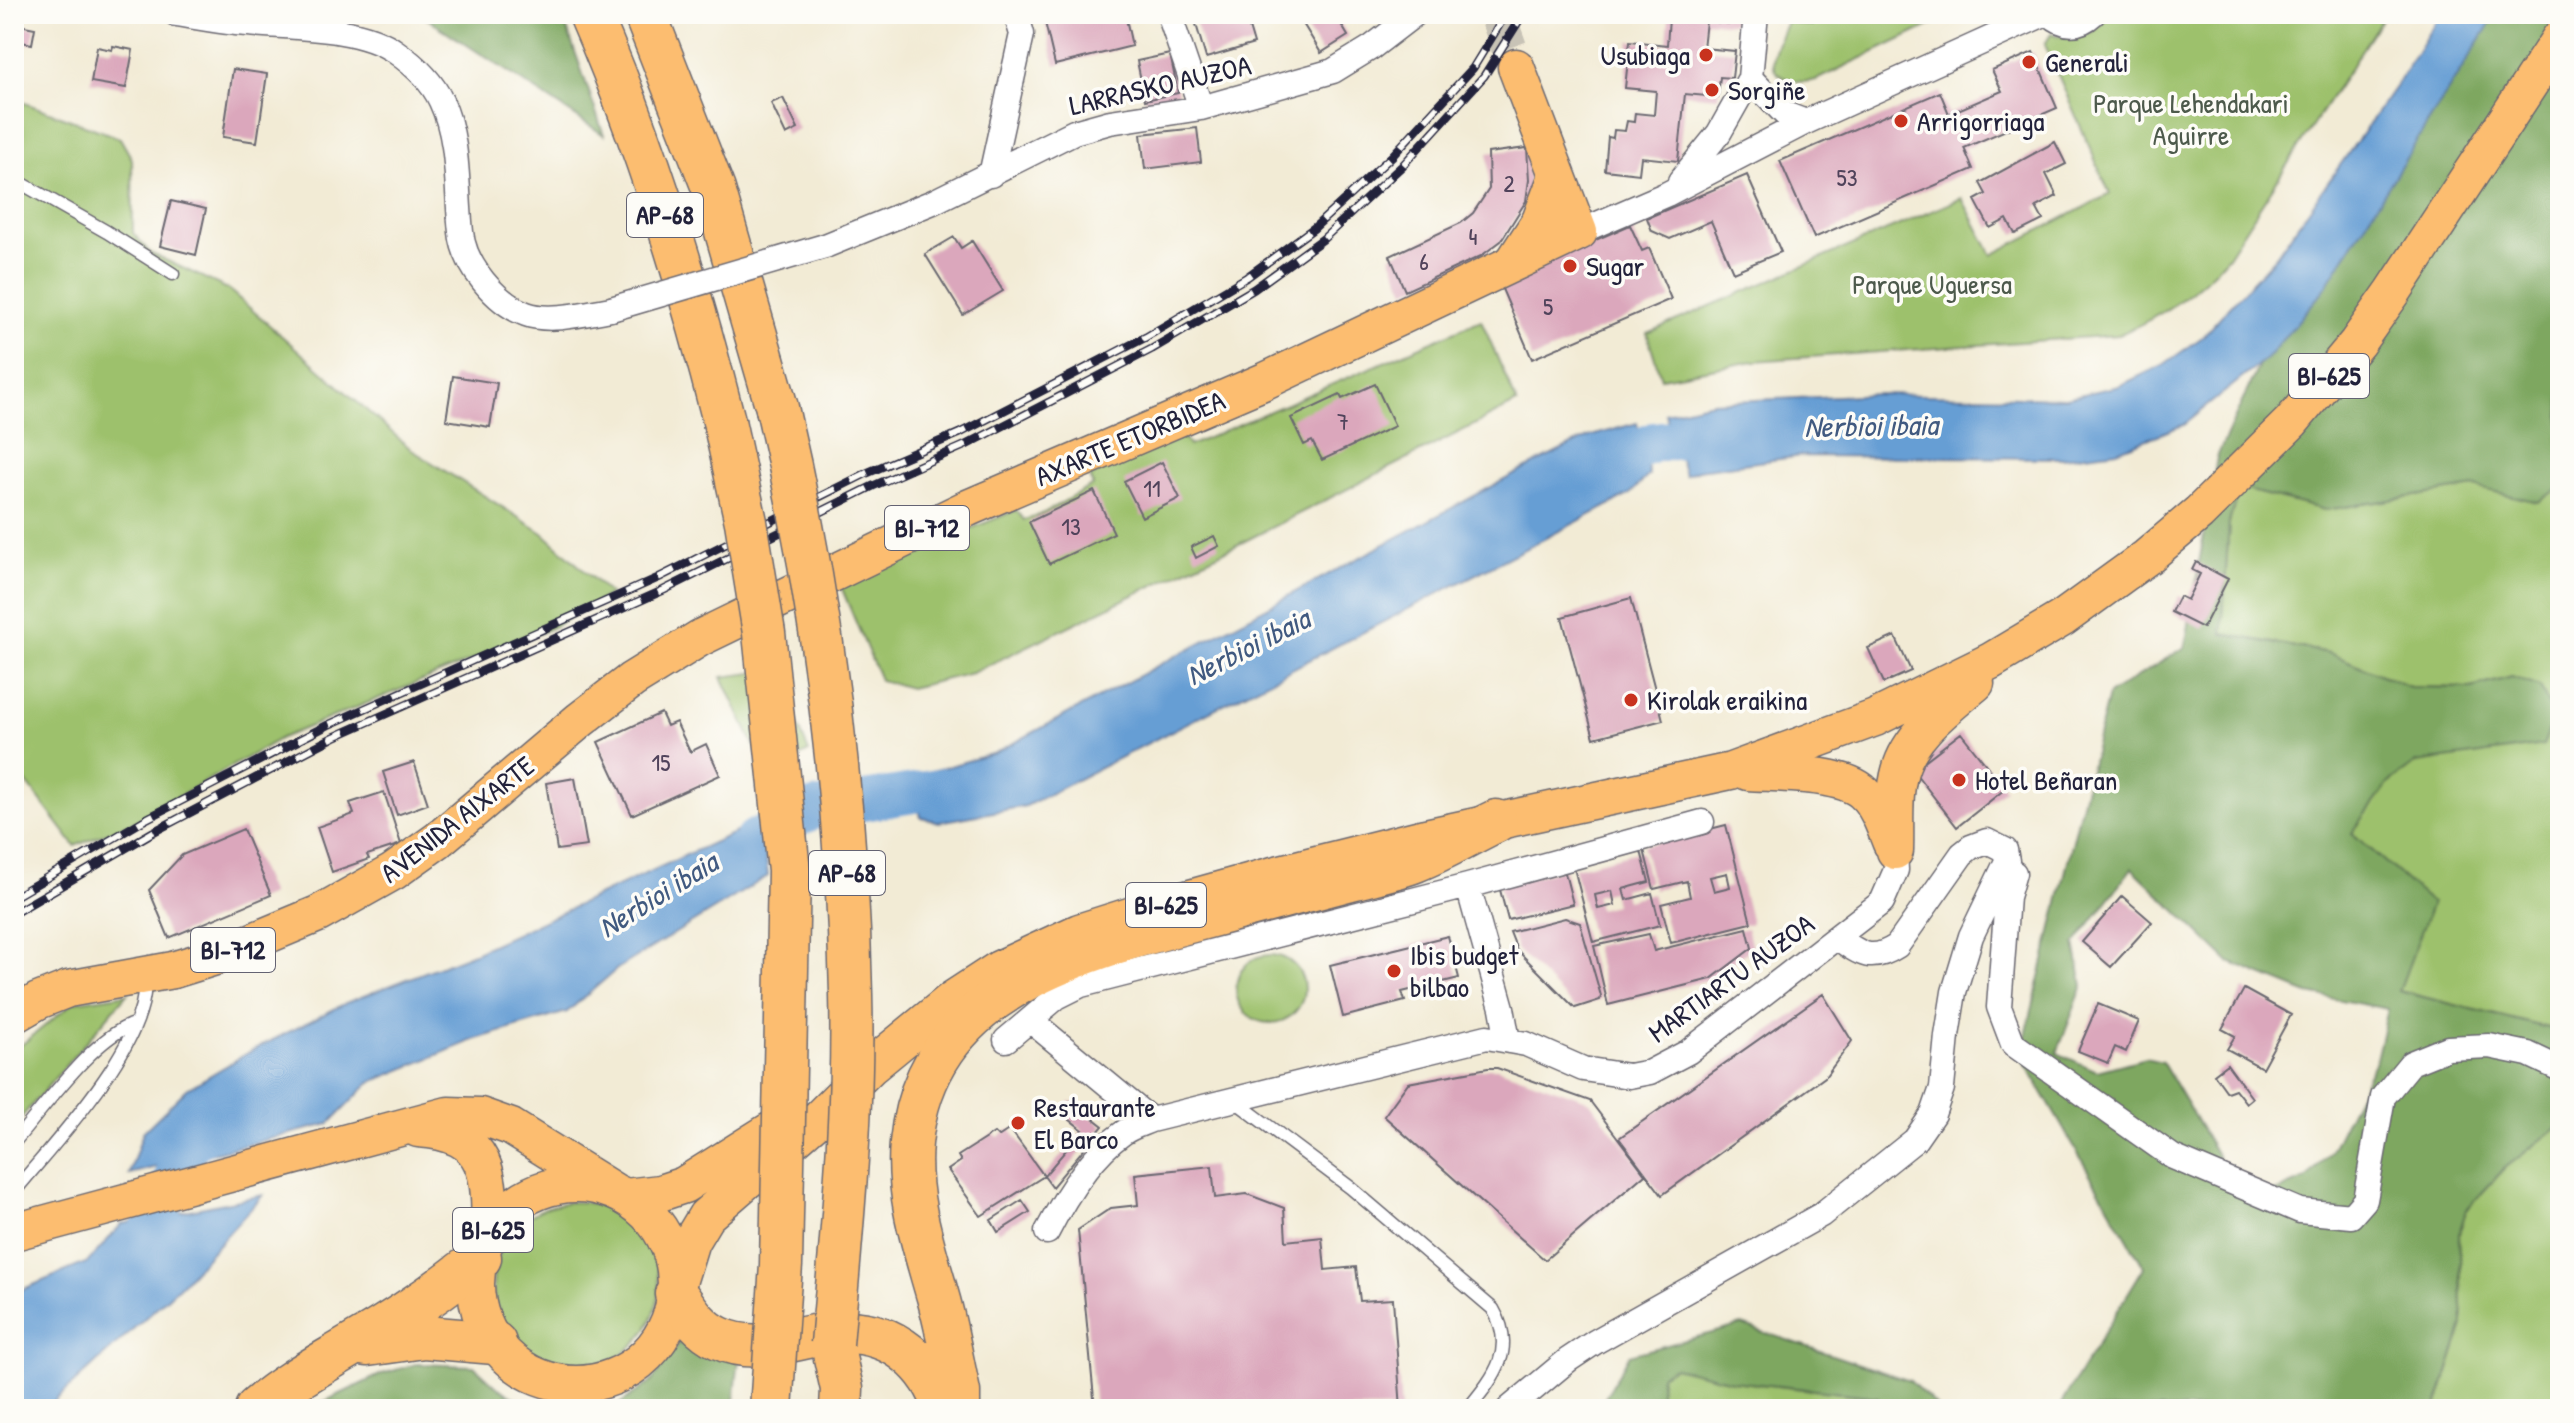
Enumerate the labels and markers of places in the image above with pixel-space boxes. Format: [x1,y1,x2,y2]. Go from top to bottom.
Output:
place label: Usubiaga [1600,36,1690,74]
place label: Generali [2045,43,2129,81]
marker: Usubiaga [1697,46,1715,64]
marker: Generali [2020,53,2038,71]
place label: Sorgiñe [1728,71,1805,109]
marker: Sorgiñe [1703,81,1721,99]
place label: Arrigorriaga [1917,102,2045,140]
marker: Arrigorriaga [1892,112,1910,130]
place label: Sugar [1586,247,1644,285]
marker: Sugar [1561,257,1579,275]
place label: Kirolak eraikina [1647,681,1807,719]
marker: Kirolak eraikina [1622,691,1640,709]
place label: Hotel Beñaran [1975,761,2117,799]
marker: Hotel Beñaran [1950,771,1968,789]
place label: Ibis budget bilbao [1410,936,1519,1006]
marker: Ibis budget bilbao [1385,962,1403,980]
place label: Restaurante El Barco [1034,1088,1156,1158]
marker: Restaurante El Barco [1009,1114,1027,1132]

